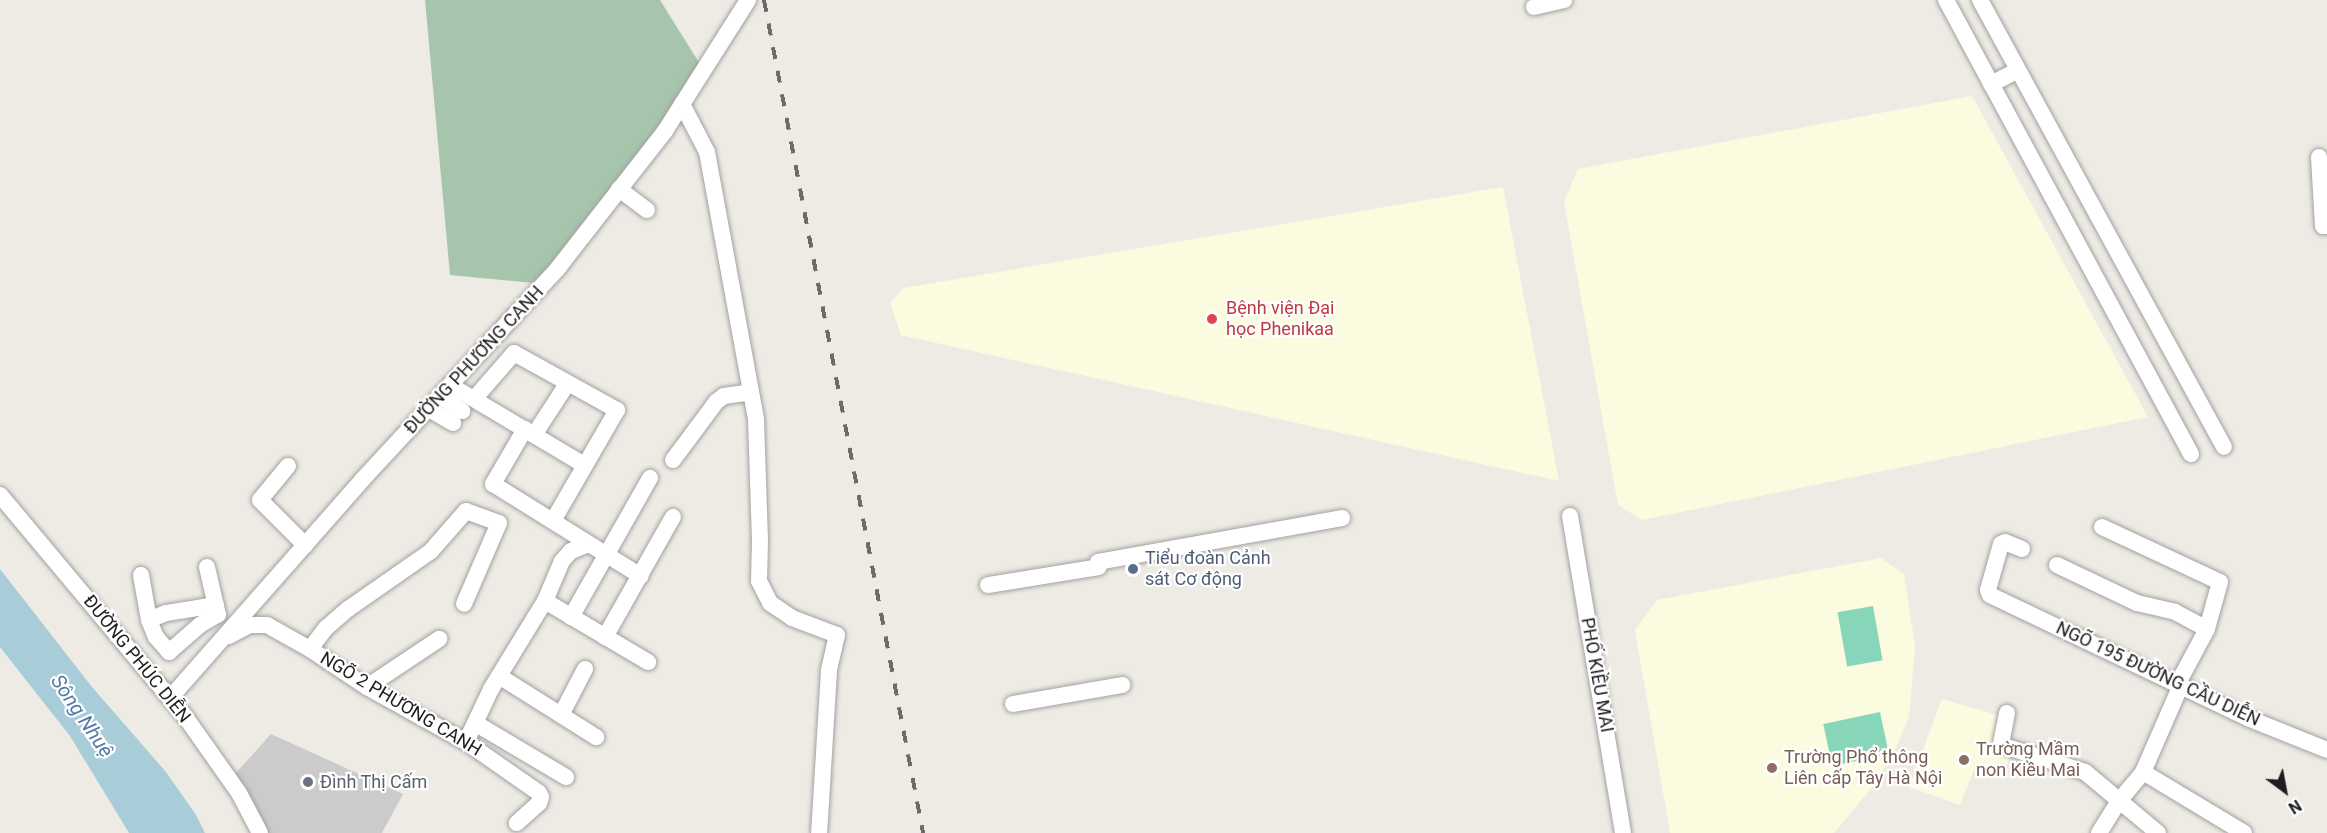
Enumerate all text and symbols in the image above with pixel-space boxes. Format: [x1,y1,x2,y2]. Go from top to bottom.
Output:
street label: ĐƯỜNG PHƯƠNG CANH [400,282,548,438]
place label: Bệnh viện Đại học Phenikaa [1226,298,1334,340]
marker: Bệnh viện Đại học Phenikaa [1203,310,1221,328]
place label: Tiểu đoàn Cảnh sát Cơ động [1145,548,1271,590]
marker: Tiểu đoàn Cảnh sát Cơ động [1126,562,1140,576]
street label: ĐƯỜNG PHÚC DIỄN [79,591,195,727]
street label: PHỐ KIỀU MAI [1576,616,1618,734]
street label: NGÕ 195 ĐƯỜNG CẦU DIỄN [2053,617,2263,731]
street label: NGÕ 2 PHƯƠNG CANH [316,647,486,761]
water label: Sông Nhuệ [46,670,118,762]
place label: Trường Mầm non Kiều Mai [1976,739,2080,782]
place label: Trường Phổ thông Liên cấp Tây Hà Nội [1784,747,1943,789]
marker: Trường Mầm non Kiều Mai [1957,753,1971,767]
marker: Trường Phổ thông Liên cấp Tây Hà Nội [1765,761,1779,775]
north arrow [2255,761,2315,821]
place label: Đình Thị Cấm [320,771,428,793]
marker: Đình Thị Cấm [301,775,315,789]
text: N [2285,796,2305,818]

